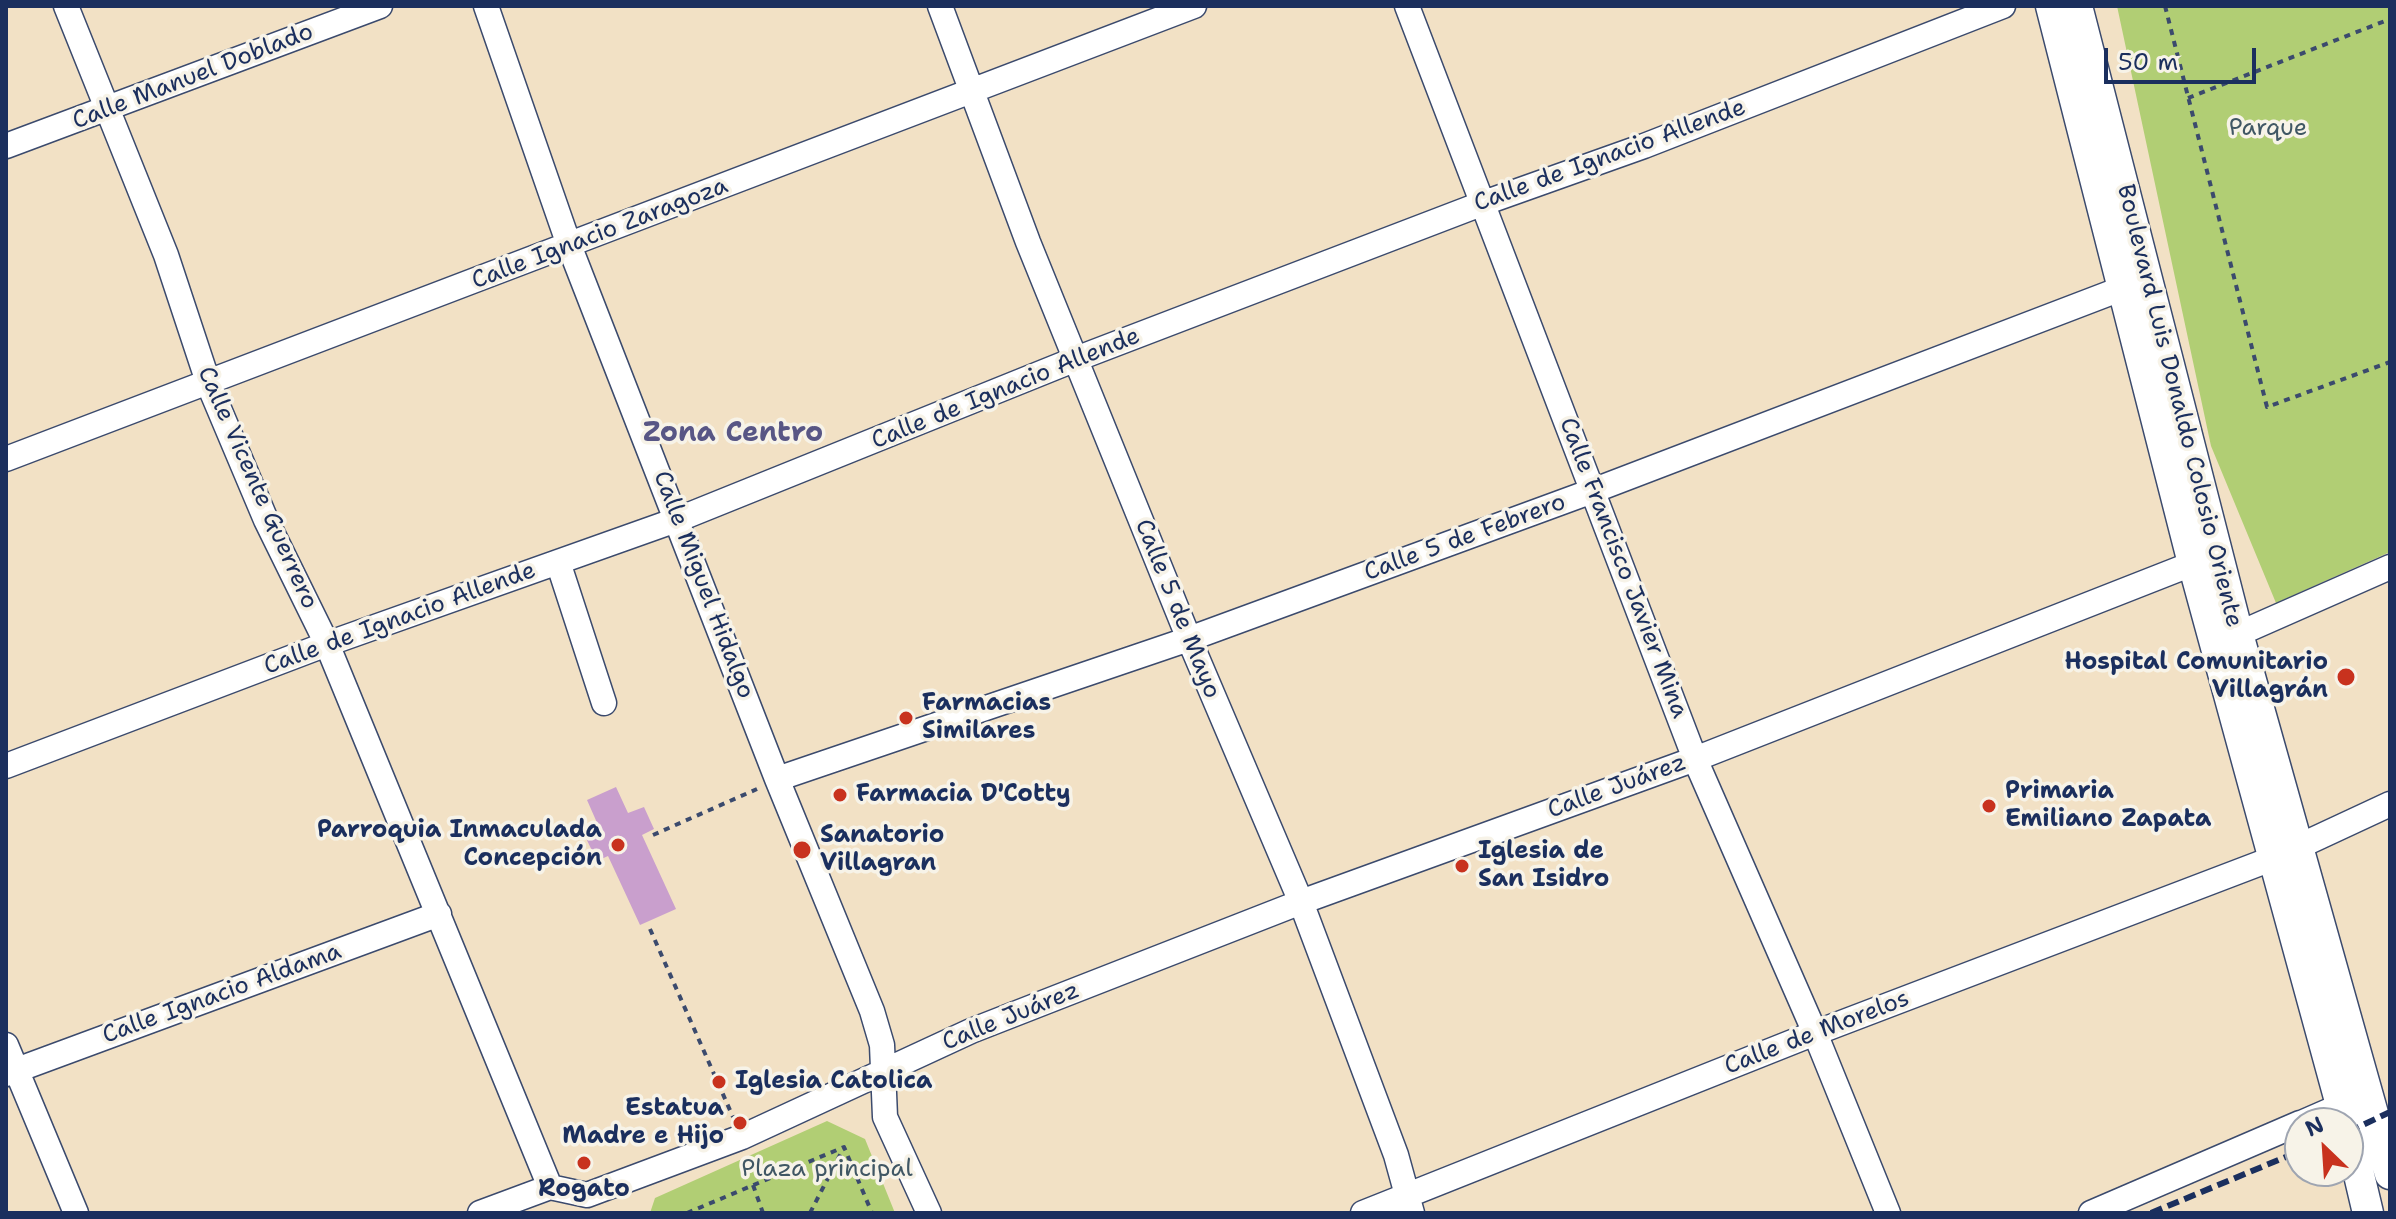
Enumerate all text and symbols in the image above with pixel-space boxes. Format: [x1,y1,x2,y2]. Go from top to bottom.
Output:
street label: Calle Manuel Doblado [69,18,317,136]
scale bar [2108,32,2260,82]
text: 50 m [2118,46,2178,78]
street label: Calle de Ignacio Allende [1470,93,1750,219]
park label: Parque [2229,115,2307,143]
street label: Calle Ignacio Zaragoza [468,172,732,296]
street label: Boulevard Luis Donaldo Colosio Oriente [2110,182,2248,630]
street label: Calle de Ignacio Allende [868,322,1144,456]
street label: Calle Vicente Guerrero [191,362,323,614]
street label: Calle Francisco Javier Mina [1552,414,1694,722]
district label: Zona Centro [643,417,823,451]
street label: Calle Miguel Hidalgo [646,467,760,703]
street label: Calle 5 de Febrero [1360,488,1570,588]
street label: Calle 5 de Mayo [1128,515,1226,703]
street label: Calle de Ignacio Allende [260,556,540,682]
place label: Hospital Comunitario Villagrán [2064,649,2328,705]
marker: Hospital Comunitario Villagrán [2335,666,2357,688]
place label: Farmacias Similares [922,690,1051,746]
marker: Farmacias Similares [897,709,915,727]
street label: Calle Juárez [1544,749,1690,825]
place label: Primaria Emiliano Zapata [2005,778,2211,834]
place label: Farmacia D'Cotty [856,781,1071,809]
marker: Farmacia D'Cotty [831,786,849,804]
marker: Primaria Emiliano Zapata [1980,797,1998,815]
place label: Parroquia Inmaculada Concepción [317,817,602,873]
place label: Sanatorio Villagran [820,822,944,878]
marker: Parroquia Inmaculada Concepción [609,836,627,854]
place label: Iglesia de San Isidro [1478,838,1609,894]
marker: Sanatorio Villagran [791,839,813,861]
marker: Iglesia de San Isidro [1453,857,1471,875]
street label: Calle Ignacio Aldama [99,937,345,1051]
street label: Calle Juárez [938,976,1084,1058]
street label: Calle de Morelos [1721,985,1913,1081]
place label: Iglesia Catolica [735,1068,932,1096]
marker: Iglesia Catolica [710,1073,728,1091]
place label: Estatua Madre e Hijo [562,1095,724,1151]
north arrow [2284,1107,2364,1187]
text: N [2300,1110,2329,1143]
marker: Estatua Madre e Hijo [731,1114,749,1132]
marker: Rogato [575,1154,593,1172]
park label: Plaza principal [741,1156,913,1184]
place label: Rogato [538,1176,630,1204]

